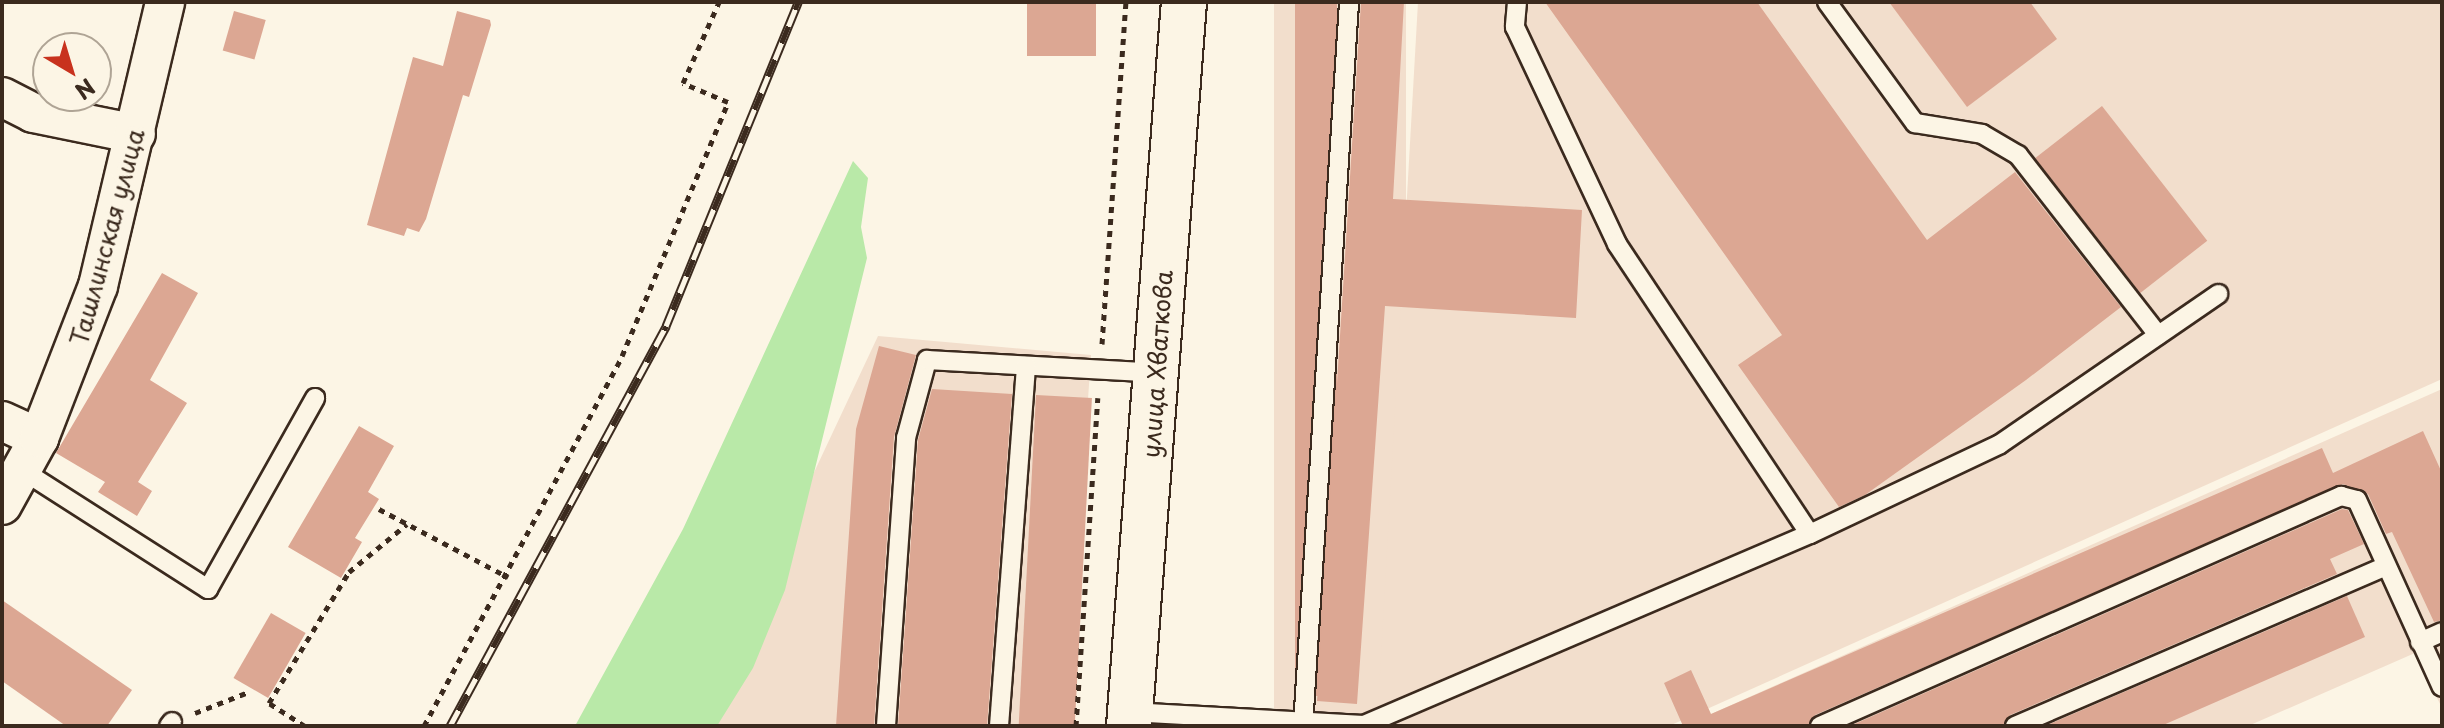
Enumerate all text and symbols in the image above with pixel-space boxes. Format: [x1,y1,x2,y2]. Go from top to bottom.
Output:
north arrow [32,32,112,112]
text: N [69,71,103,108]
street label: Ташлинская улица [64,125,150,349]
street label: улица Хваткова [1136,268,1178,460]

